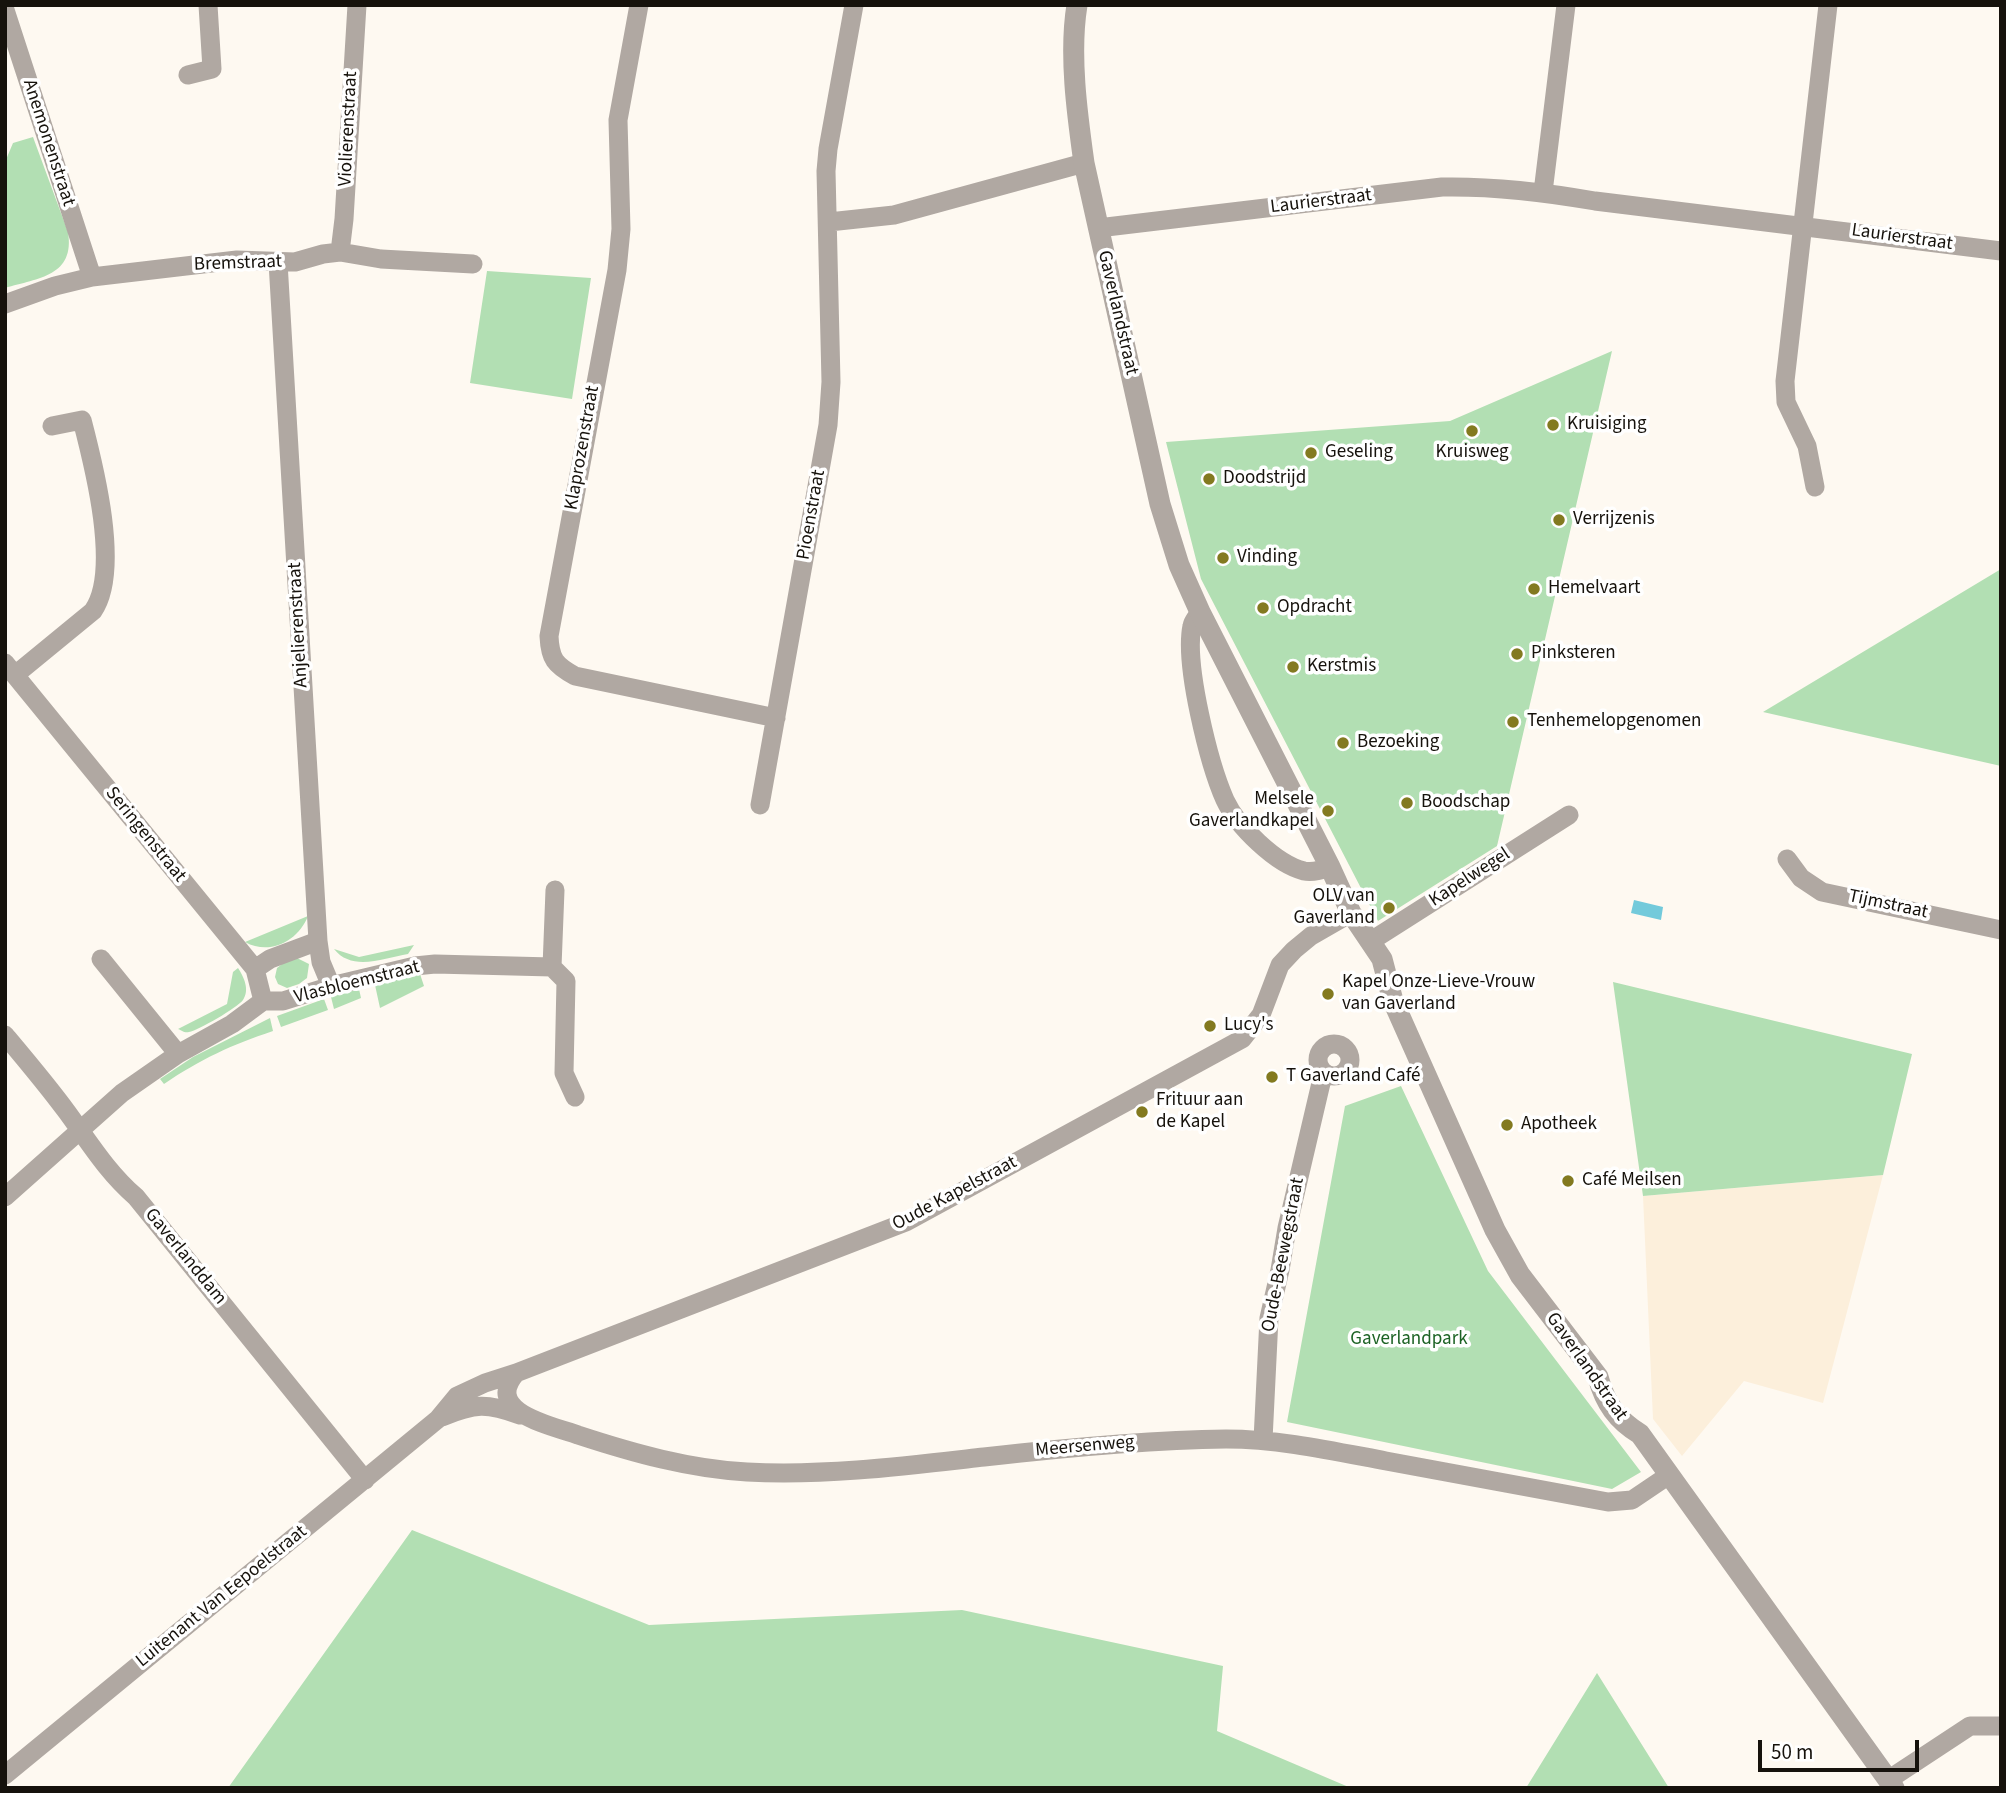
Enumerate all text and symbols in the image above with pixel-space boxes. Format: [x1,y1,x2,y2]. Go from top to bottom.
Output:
street label: Violierenstraat [335,71,363,187]
street label: Anemonenstraat [17,77,79,209]
street label: Laurierstraat [1269,184,1373,220]
street label: Laurierstraat [1850,220,1954,256]
street label: Gaverlandstraat [1092,249,1142,377]
street label: Bremstraat [194,251,282,277]
street label: Klaprozenstraat [561,384,605,512]
place label: Kruisiging [1567,414,1646,436]
marker: Kruisiging [1545,417,1561,433]
marker: Kruisweg [1464,423,1480,439]
place label: Geseling [1325,442,1393,464]
place label: Kruisweg [1436,442,1508,464]
marker: Geseling [1303,445,1319,461]
street label: Pioenstraat [793,468,831,562]
place label: Doodstrijd [1223,468,1306,490]
marker: Doodstrijd [1201,471,1217,487]
place label: Verrijzenis [1573,509,1655,531]
marker: Verrijzenis [1551,512,1567,528]
place label: Vinding [1237,547,1297,569]
marker: Vinding [1215,550,1231,566]
street label: Anjelierenstraat [284,562,314,688]
place label: Hemelvaart [1548,578,1640,600]
marker: Hemelvaart [1526,581,1542,597]
place label: Opdracht [1277,597,1352,619]
marker: Opdracht [1255,600,1271,616]
place label: Pinksteren [1531,643,1616,665]
marker: Pinksteren [1509,646,1525,662]
place label: Kerstmis [1307,656,1376,678]
marker: Kerstmis [1285,659,1301,675]
place label: Tenhemelopgenomen [1527,711,1701,733]
marker: Tenhemelopgenomen [1505,714,1521,730]
place label: Bezoeking [1357,732,1439,754]
marker: Bezoeking [1335,735,1351,751]
street label: Seringenstraat [100,783,190,887]
place label: Melsele Gaverlandkapel [1189,789,1314,833]
place label: Boodschap [1421,792,1510,814]
marker: Boodschap [1399,795,1415,811]
marker: Melsele Gaverlandkapel [1320,803,1336,819]
street label: Kapelwegel [1425,843,1515,913]
street label: Tijmstraat [1846,885,1930,925]
place label: OLV van Gaverland [1294,886,1375,930]
marker: OLV van Gaverland [1381,900,1397,916]
street label: Vlasbloemstraat [292,956,422,1010]
place label: Kapel Onze-Lieve-Vrouw van Gaverland [1342,972,1535,1016]
marker: Kapel Onze-Lieve-Vrouw van Gaverland [1320,986,1336,1002]
place label: Lucy's [1224,1015,1273,1037]
marker: Lucy's [1202,1018,1218,1034]
place label: T Gaverland Café [1286,1066,1420,1088]
marker: T Gaverland Café [1264,1069,1280,1085]
place label: Frituur aan de Kapel [1156,1090,1243,1134]
marker: Frituur aan de Kapel [1134,1104,1150,1120]
place label: Apotheek [1521,1114,1597,1136]
marker: Apotheek [1499,1117,1515,1133]
street label: Oude Kapelstraat [889,1152,1021,1236]
place label: Café Meilsen [1582,1170,1682,1192]
marker: Café Meilsen [1560,1173,1576,1189]
street label: Oude-Beewegstraat [1258,1176,1310,1334]
street label: Gaverlanddam [139,1204,231,1310]
street label: Gaverlandstraat [1540,1308,1632,1426]
park label: Gaverlandpark [1350,1329,1468,1351]
street label: Meersenweg [1035,1431,1135,1463]
street label: Luitenant Van Eepoelstraat [132,1521,312,1673]
scale bar [1761,1727,1922,1771]
text: 50 m [1771,1737,1813,1767]

